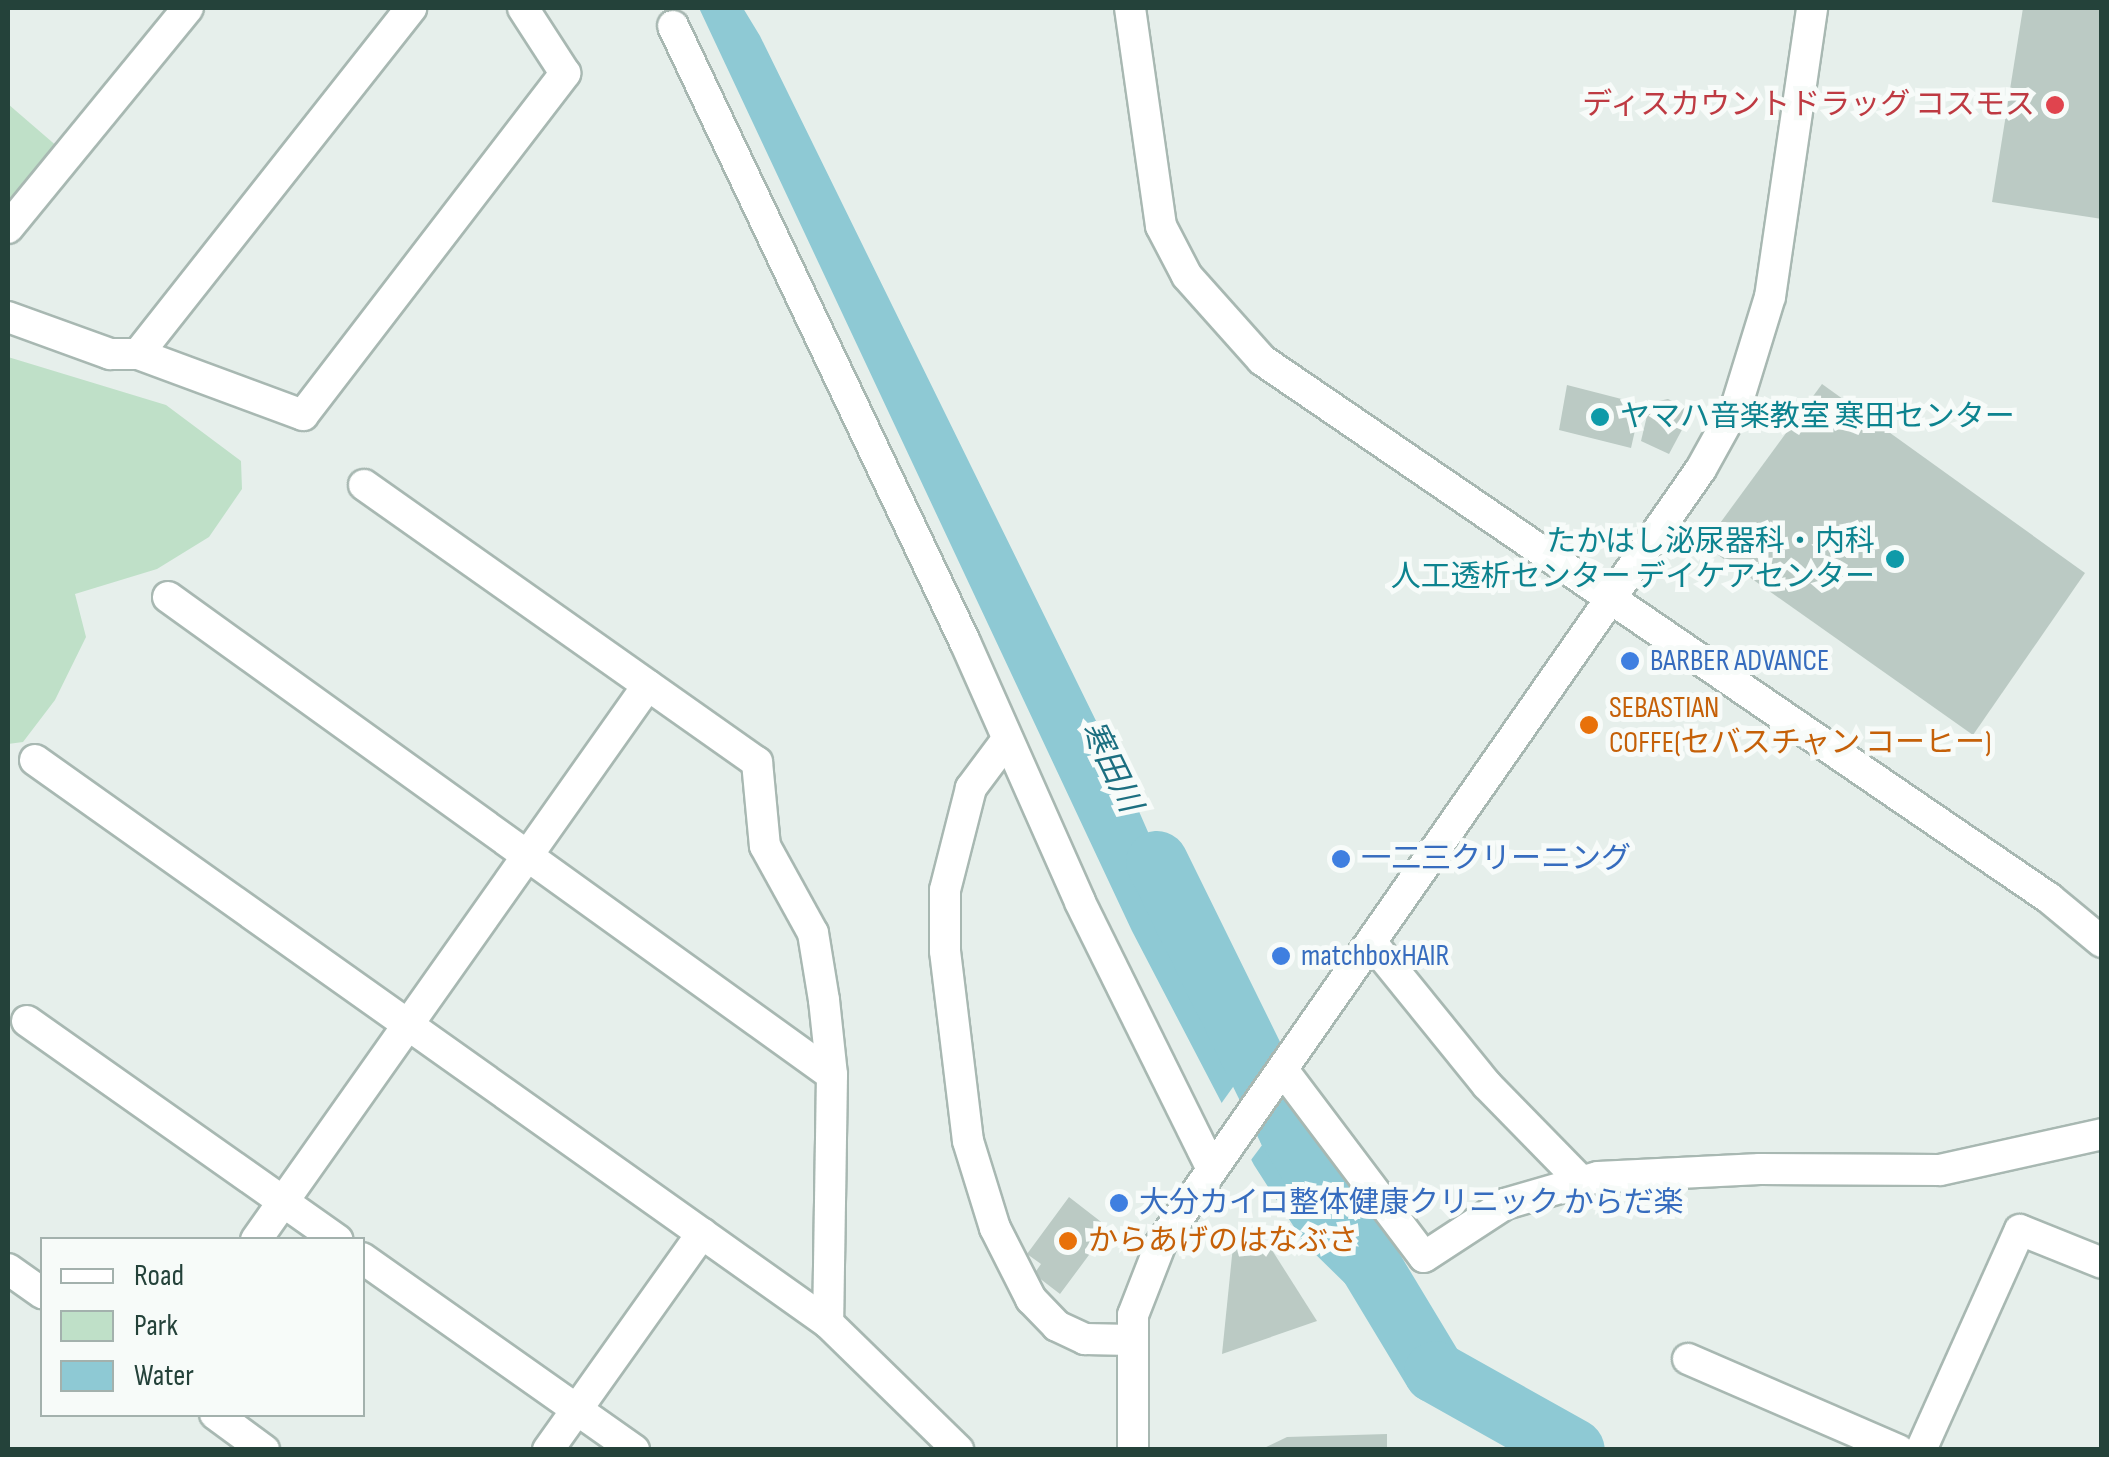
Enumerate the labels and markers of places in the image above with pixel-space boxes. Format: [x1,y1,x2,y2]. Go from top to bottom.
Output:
place label: ディスカウントドラッグ コスモス [1580,87,2035,123]
marker: ディスカウントドラッグ コスモス [2044,94,2066,116]
place label: ヤマハ音楽教室 寒田センター [1620,399,2015,435]
marker: ヤマハ音楽教室 寒田センター [1589,406,1611,428]
place label: たかはし泌尿器科・内科 人工透析センター デイケアセンター [1390,524,1875,594]
marker: たかはし泌尿器科・内科 人工透析センター デイケアセンター [1884,548,1906,570]
place label: BARBER ADVANCE [1650,643,1829,679]
marker: BARBER ADVANCE [1619,650,1641,672]
place label: SEBASTIAN COFFE(セバスチャン コーヒー) [1609,690,1992,760]
marker: SEBASTIAN COFFE(セバスチャン コーヒー) [1578,714,1600,736]
place label: 一二三クリーニング [1361,841,1631,877]
marker: 一二三クリーニング [1330,848,1352,870]
place label: matchboxHAIR [1301,938,1449,974]
marker: matchboxHAIR [1270,945,1292,967]
place label: 大分カイロ整体健康クリニック からだ楽 [1139,1185,1684,1221]
marker: 大分カイロ整体健康クリニック からだ楽 [1108,1192,1130,1214]
place label: からあげのはなぶさ [1088,1223,1358,1259]
marker: からあげのはなぶさ [1057,1230,1079,1252]

